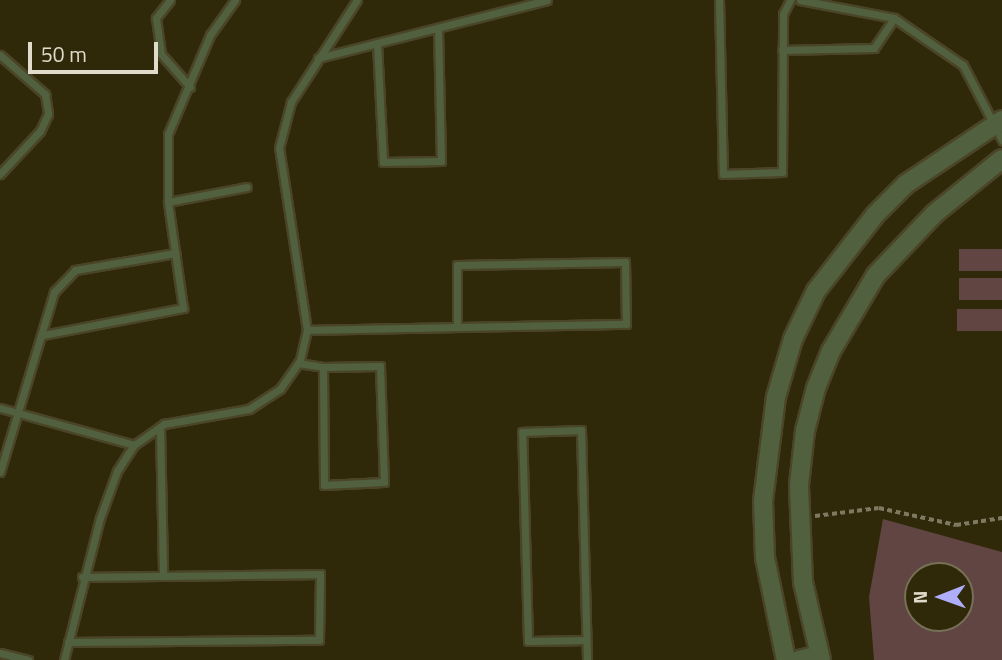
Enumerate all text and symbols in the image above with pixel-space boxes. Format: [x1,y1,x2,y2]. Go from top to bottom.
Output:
scale bar [32,28,161,72]
text: 50 m [41,38,87,70]
north arrow [904,562,974,632]
text: N [905,591,934,604]

